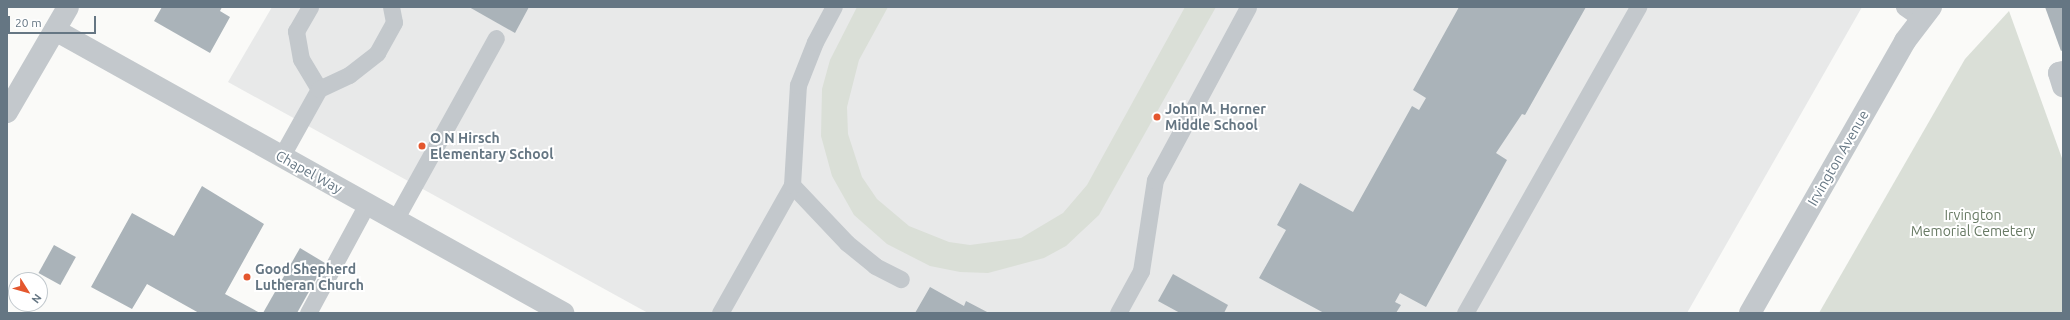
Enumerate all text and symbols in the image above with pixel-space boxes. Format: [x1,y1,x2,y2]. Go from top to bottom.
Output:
scale bar [10,8,98,34]
text: 20 m [15,16,42,29]
place label: John M. Horner Middle School [1165,101,1266,134]
street label: Irvington Avenue [1804,107,1872,209]
marker: John M. Horner Middle School [1152,112,1162,122]
place label: O N Hirsch Elementary School [430,130,553,162]
marker: O N Hirsch Elementary School [417,141,427,151]
street label: Chapel Way [273,147,345,197]
park label: Irvington Memorial Cemetery [1911,207,2035,240]
place label: Good Shepherd Lutheran Church [255,261,364,294]
north arrow [8,272,48,312]
marker: Good Shepherd Lutheran Church [242,272,252,282]
text: N [30,292,44,306]

